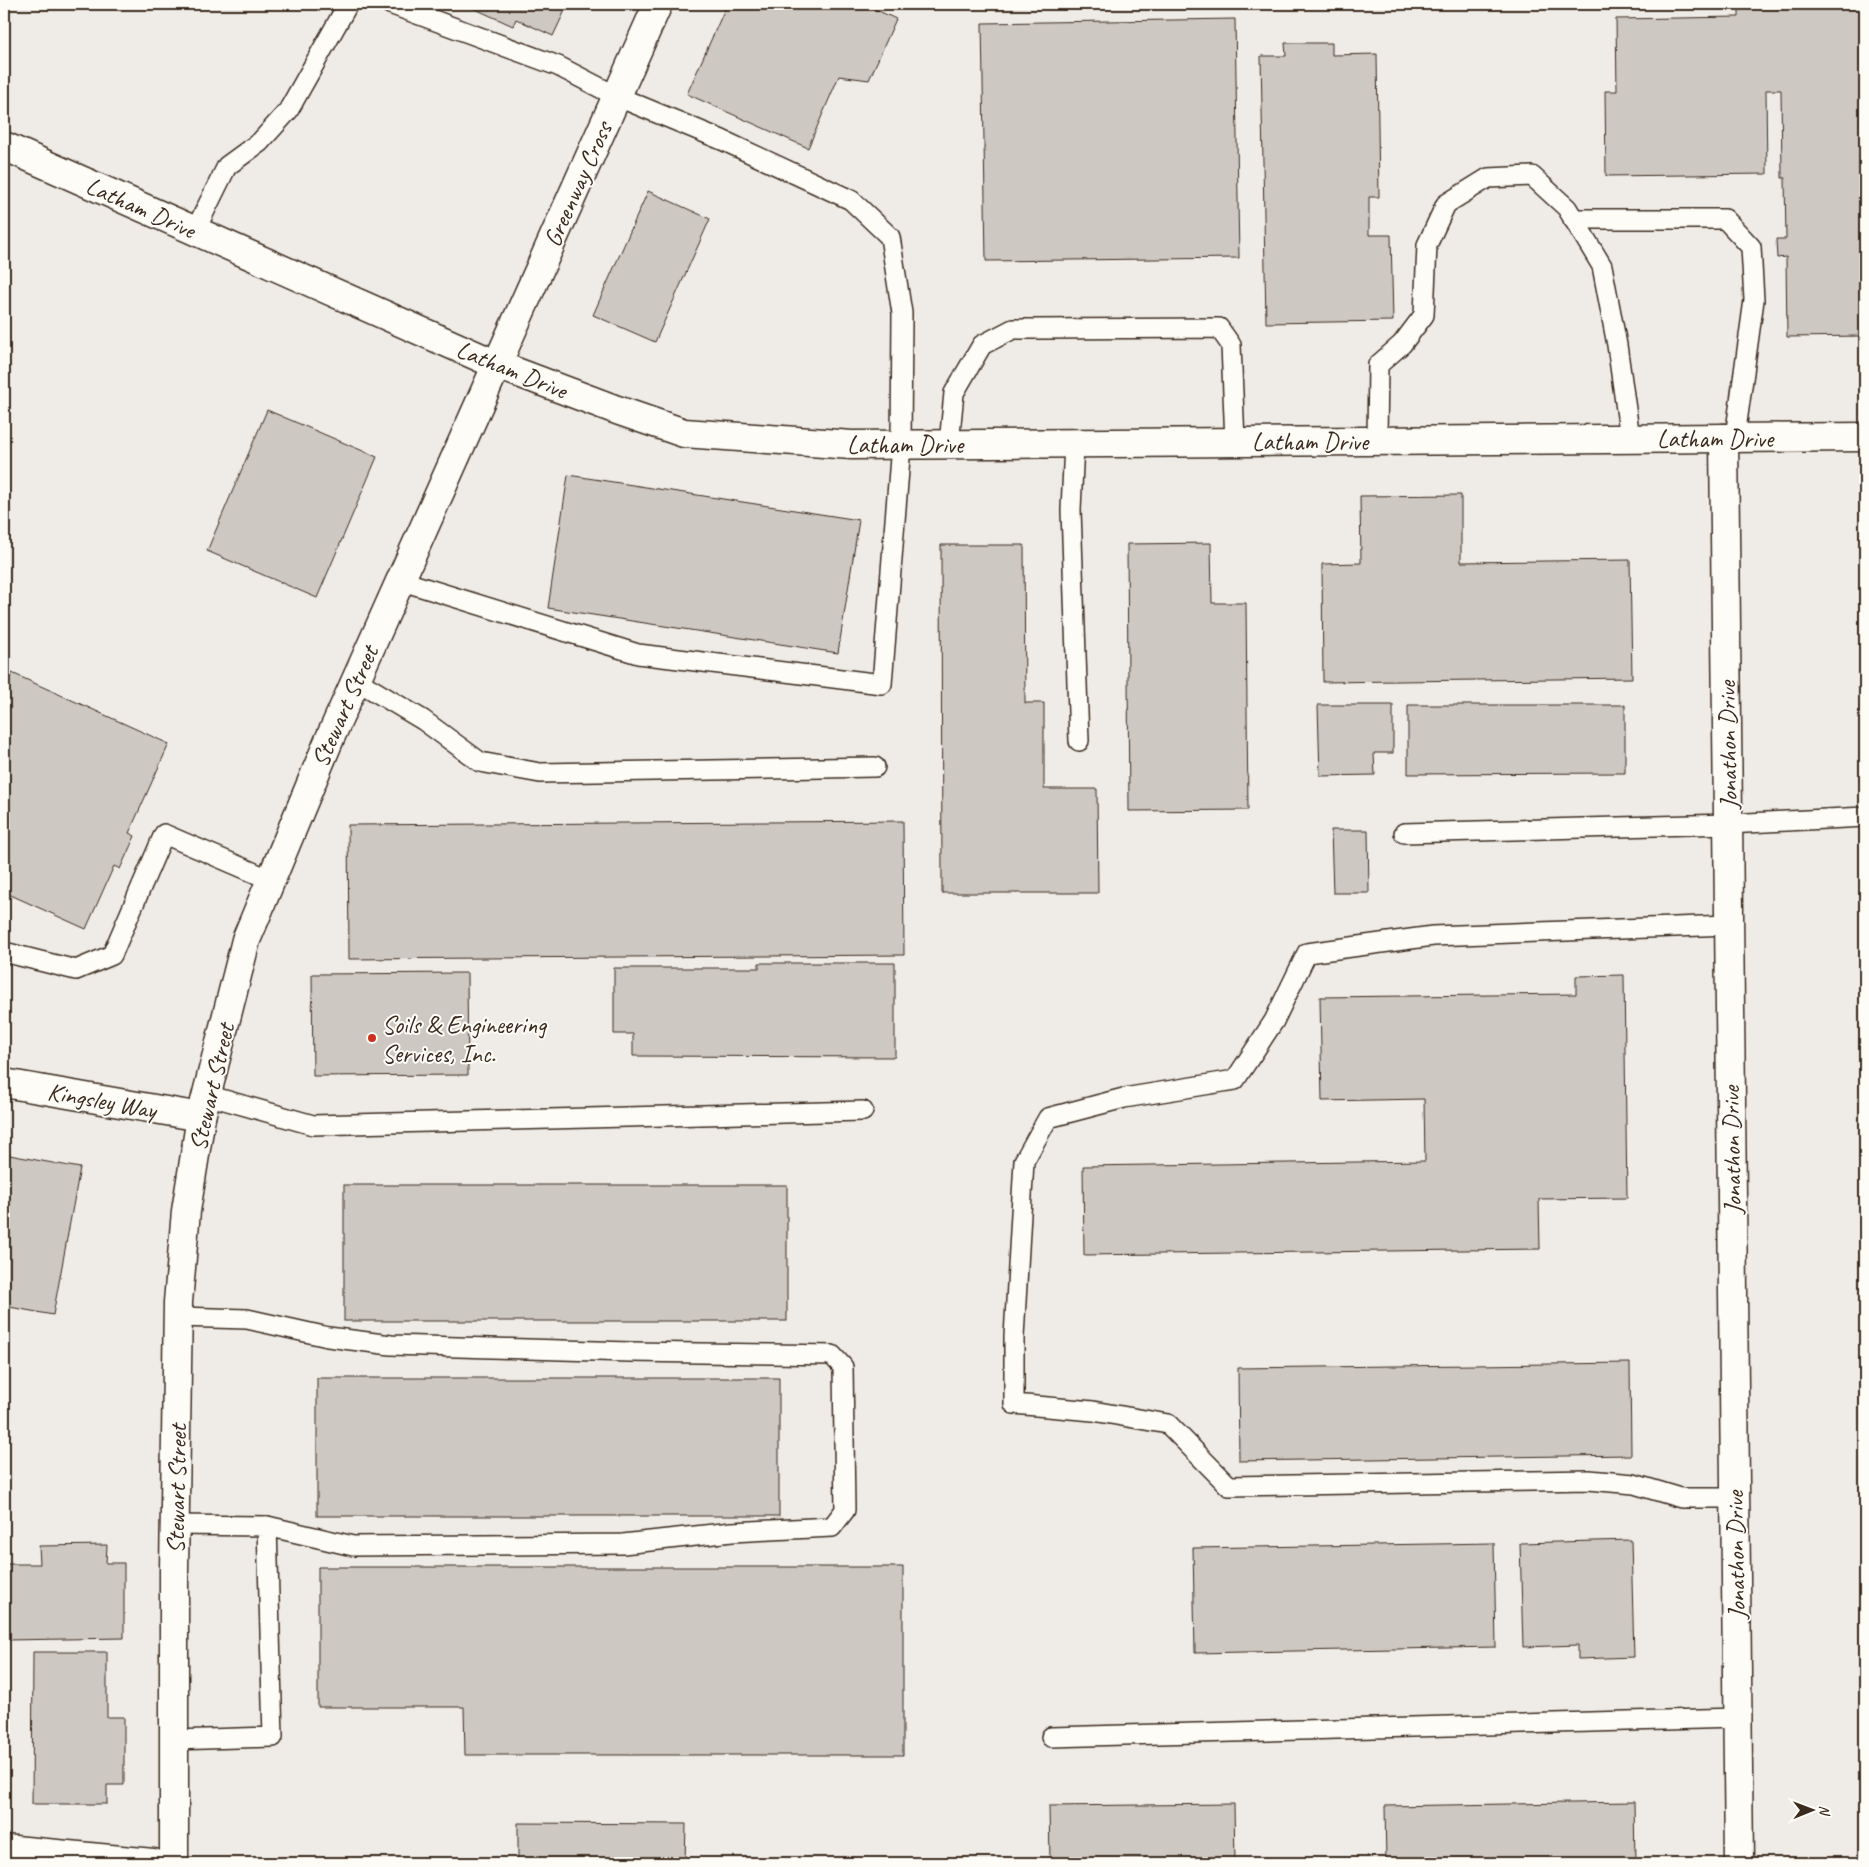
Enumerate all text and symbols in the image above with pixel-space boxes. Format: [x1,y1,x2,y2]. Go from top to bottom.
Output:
street label: Greenway Cross [536,115,621,252]
street label: Latham Drive [81,170,202,247]
street label: Latham Drive [452,333,573,407]
street label: Latham Drive [1657,423,1775,455]
street label: Latham Drive [1252,426,1370,458]
street label: Latham Drive [847,429,965,461]
street label: Stewart Street [304,638,387,772]
street label: Jonathon Drive [1711,679,1745,810]
place label: Soils & Engineering Services, Inc. [382,1009,548,1070]
street label: Stewart Street [182,1018,243,1154]
marker: Soils & Engineering Services, Inc. [366,1032,378,1044]
street label: Kingsley Way [45,1076,161,1127]
street label: Jonathon Drive [1715,1084,1749,1215]
street label: Stewart Street [160,1421,194,1554]
street label: Jonathon Drive [1719,1489,1753,1620]
north arrow [1786,1784,1836,1834]
text: N [1816,1805,1833,1817]

